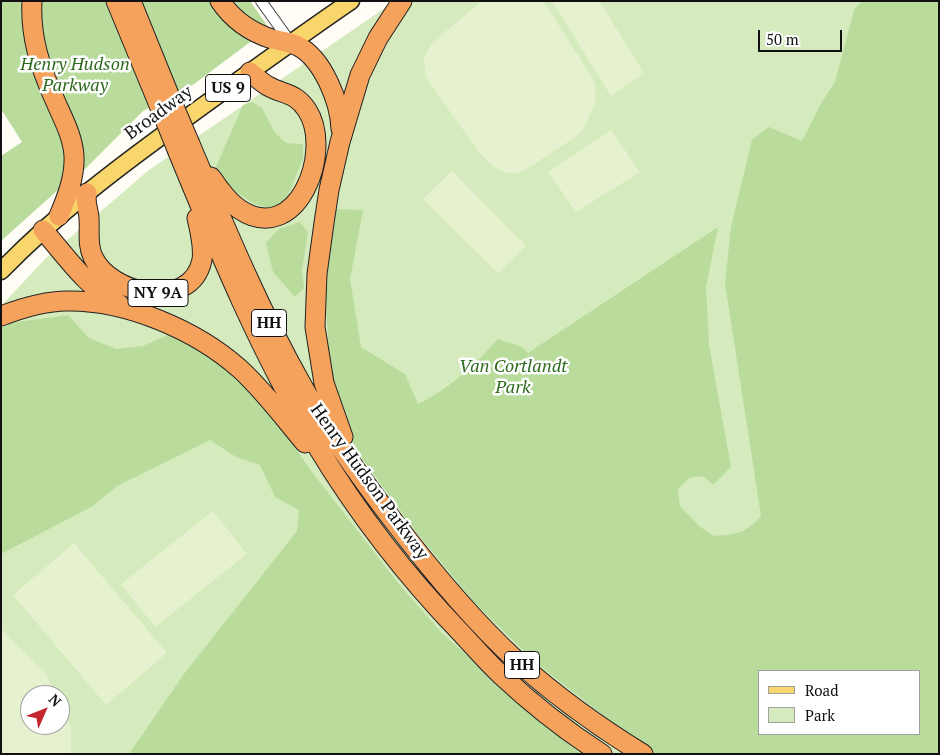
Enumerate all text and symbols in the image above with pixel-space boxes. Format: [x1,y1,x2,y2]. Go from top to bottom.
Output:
scale bar [760,20,844,52]
text: 50 m [766,29,799,49]
park label: Henry Hudson Parkway [20,54,130,96]
road number: US 9 [206,75,250,102]
street label: Broadway [121,81,197,145]
road number: NY 9A [128,280,188,306]
road number: HH [252,309,286,336]
park label: Van Cortlandt Park [459,356,567,398]
street label: Henry Hudson Parkway [305,400,433,564]
road number: HH [504,652,540,678]
legend [758,670,920,735]
text: Road [805,680,838,700]
north arrow [20,685,70,735]
text: N [45,690,66,710]
text: Park [805,705,835,725]

